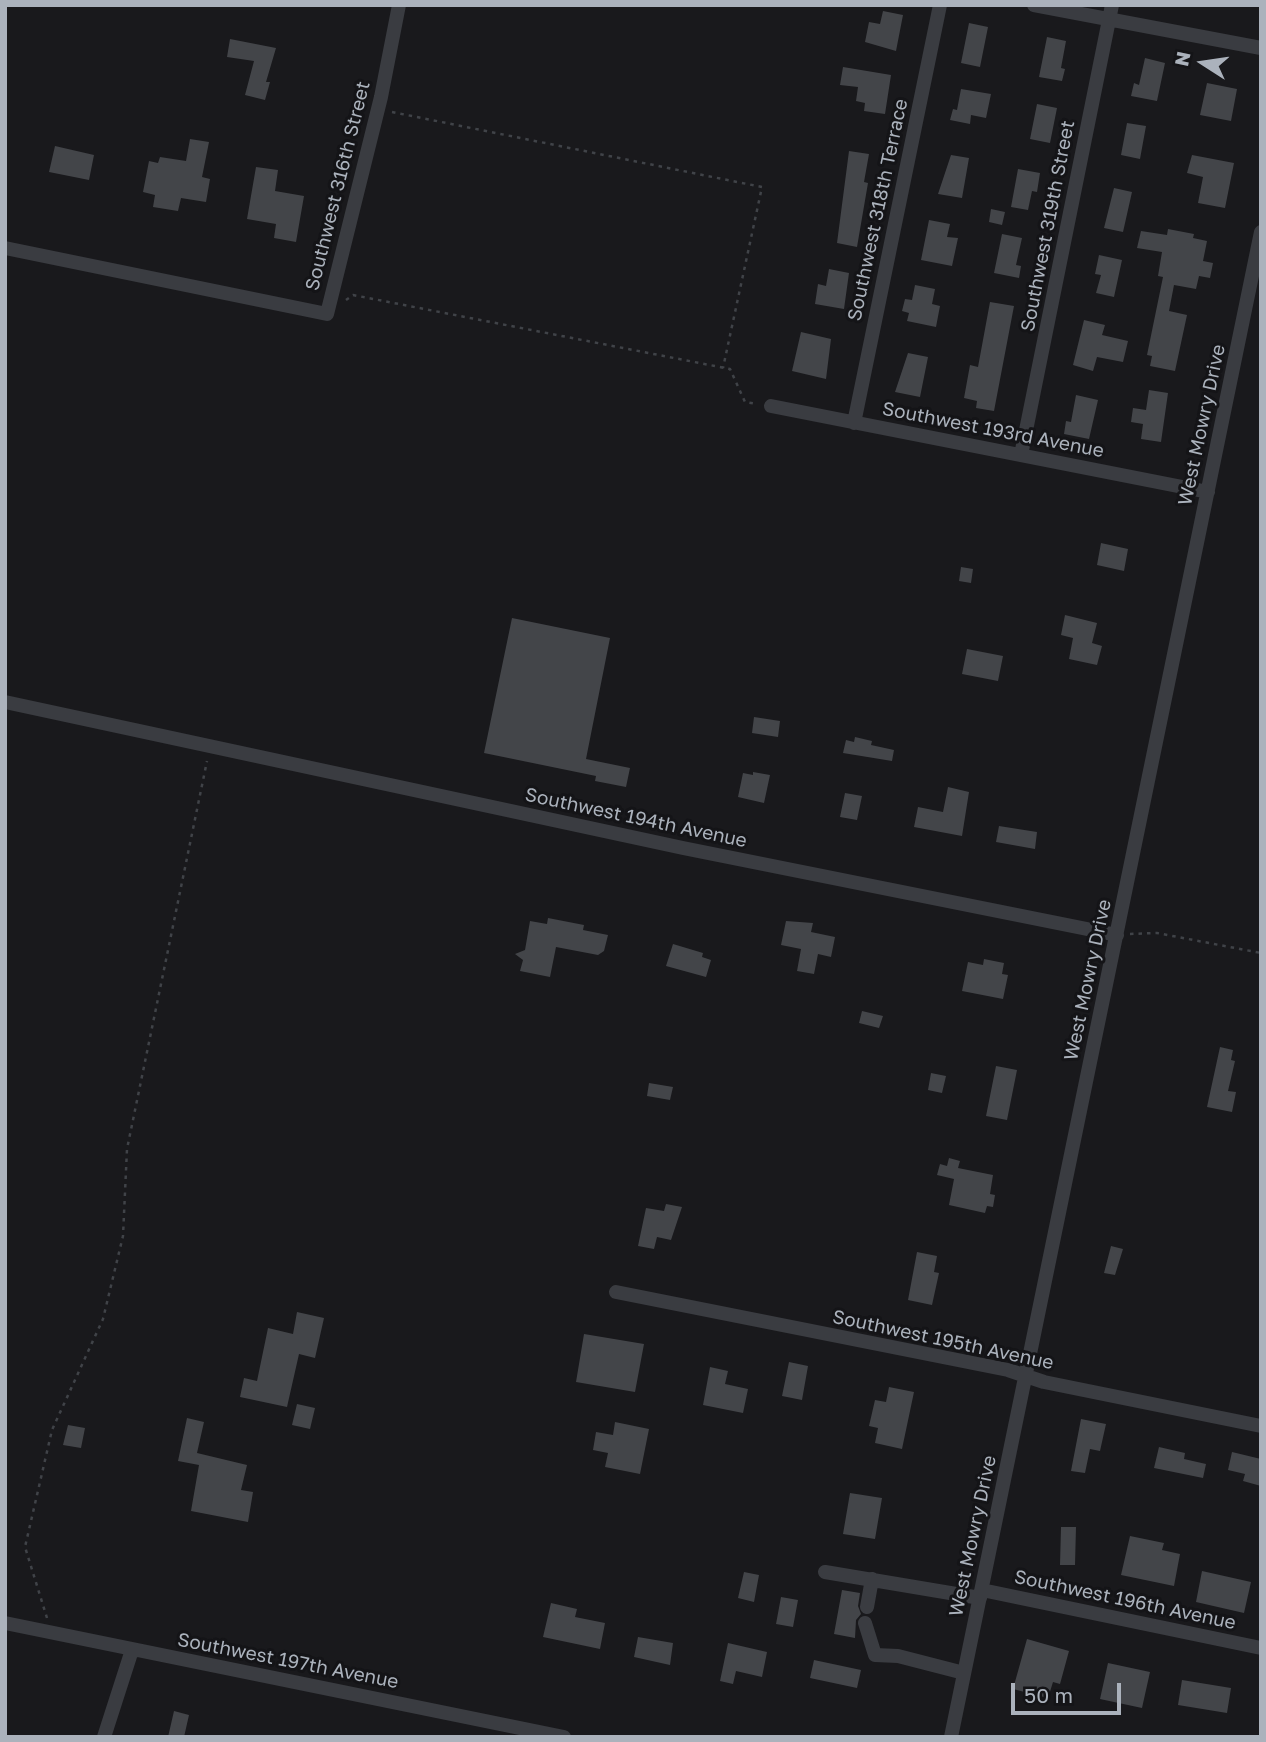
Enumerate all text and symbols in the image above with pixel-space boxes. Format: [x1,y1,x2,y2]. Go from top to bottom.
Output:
north arrow [1168,28,1238,98]
text: N [1169,49,1195,68]
street label: Southwest 316th Street [301,79,375,293]
street label: Southwest 318th Terrace [843,97,913,323]
street label: Southwest 319th Street [1016,118,1080,334]
street label: West Mowry Drive [1174,342,1230,508]
street label: Southwest 193rd Avenue [880,397,1106,463]
street label: Southwest 194th Avenue [523,783,749,853]
street label: West Mowry Drive [1060,897,1116,1063]
street label: Southwest 195th Avenue [830,1305,1056,1375]
street label: West Mowry Drive [945,1453,1001,1619]
street label: Southwest 196th Avenue [1012,1565,1238,1635]
street label: Southwest 197th Avenue [176,1628,400,1694]
scale bar [1014,1668,1124,1712]
text: 50 m [1024,1682,1073,1708]

